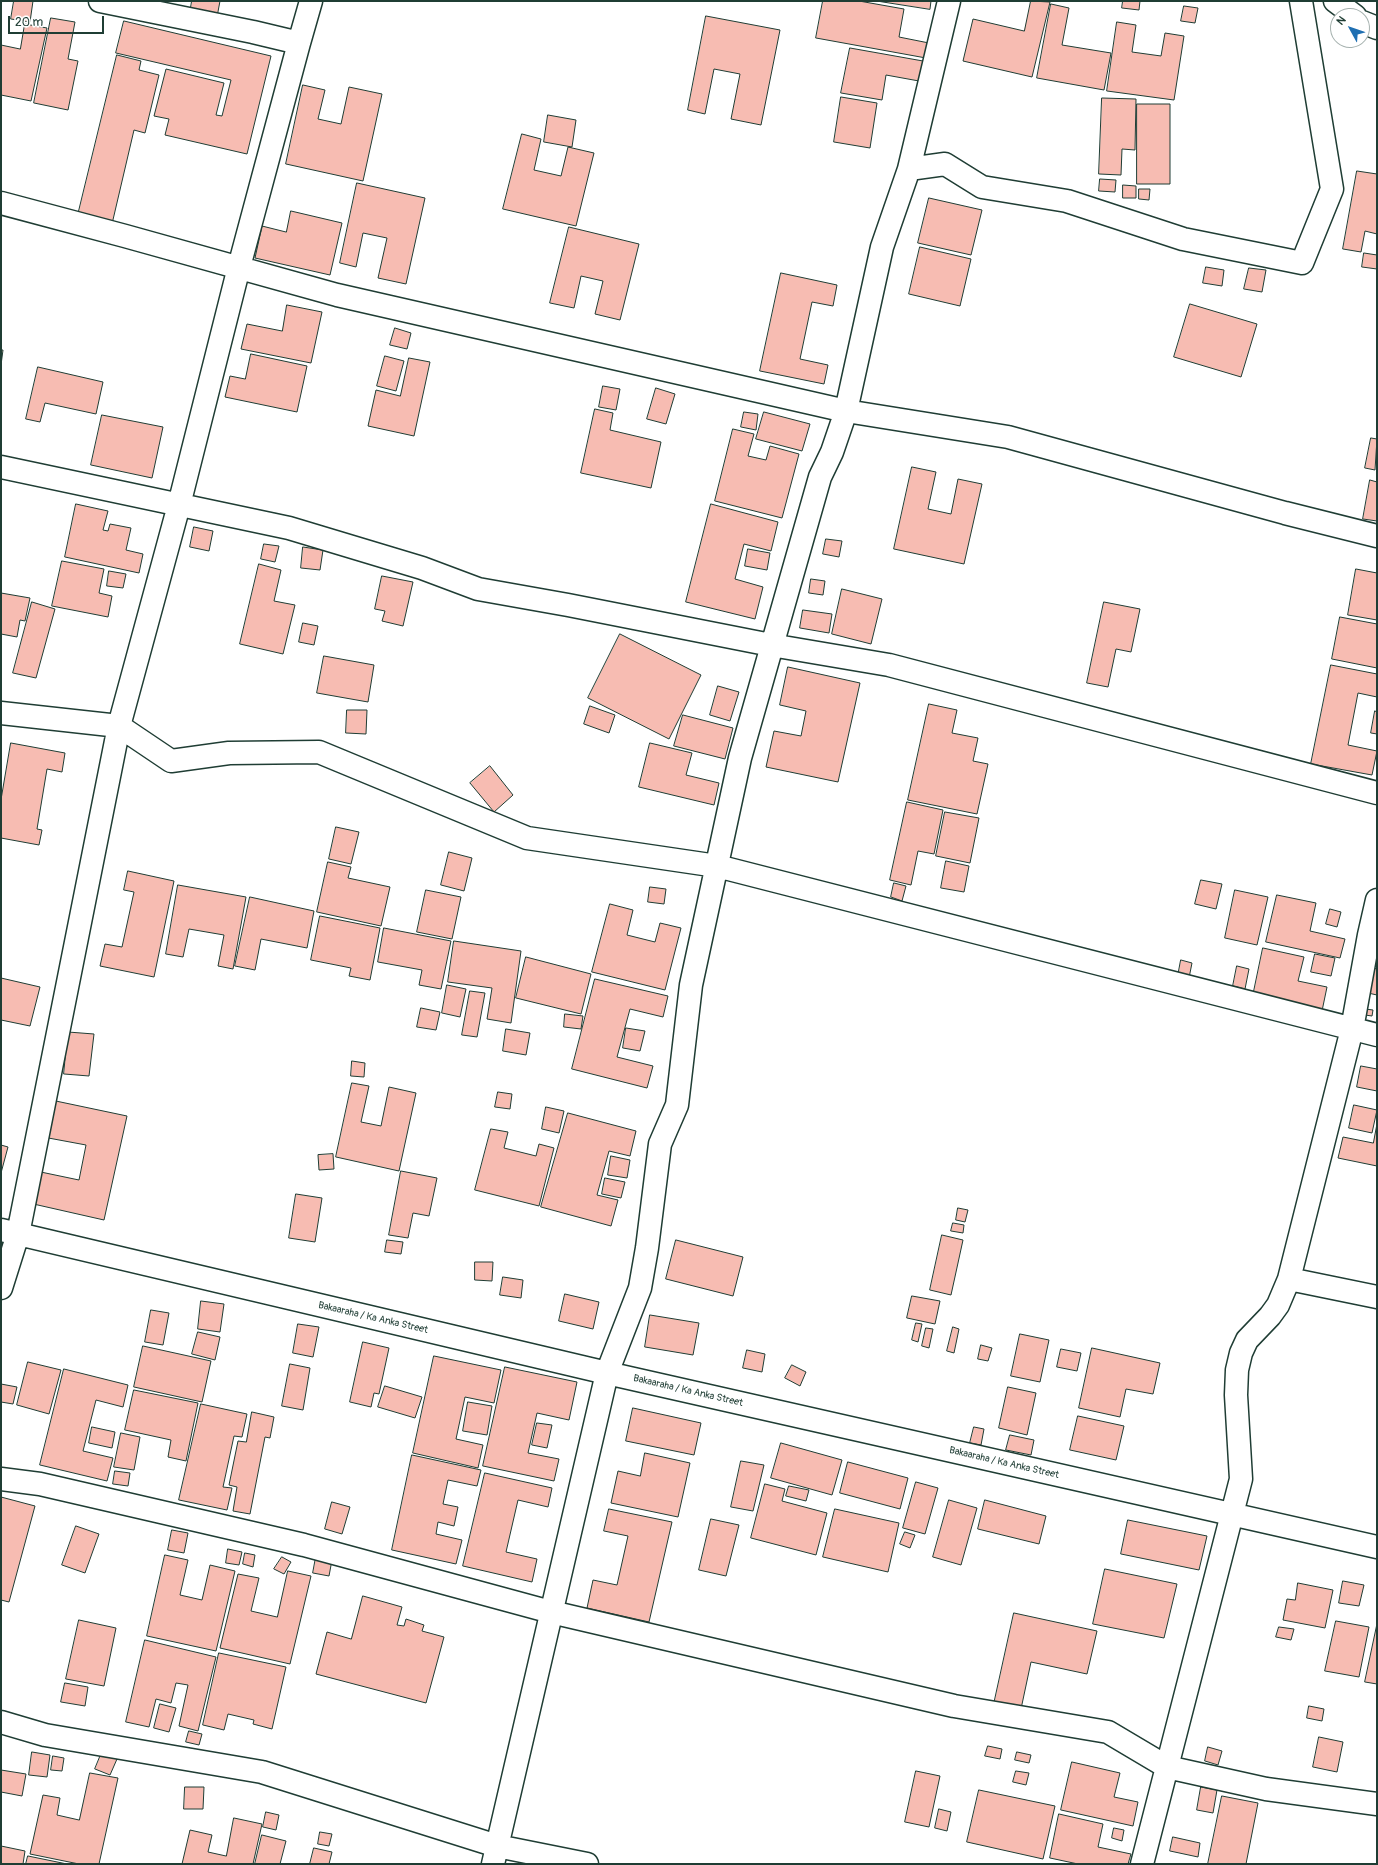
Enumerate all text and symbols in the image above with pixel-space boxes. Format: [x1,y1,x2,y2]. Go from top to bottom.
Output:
scale bar [10,8,106,34]
north arrow [1330,8,1370,48]
text: N [1334,14,1349,28]
text: 20 m [15,15,43,30]
street label: Bakaaraha / Ka Anka Street [317,1300,429,1336]
street label: Bakaaraha / Ka Anka Street [632,1373,744,1409]
street label: Bakaaraha / Ka Anka Street [948,1445,1060,1481]

